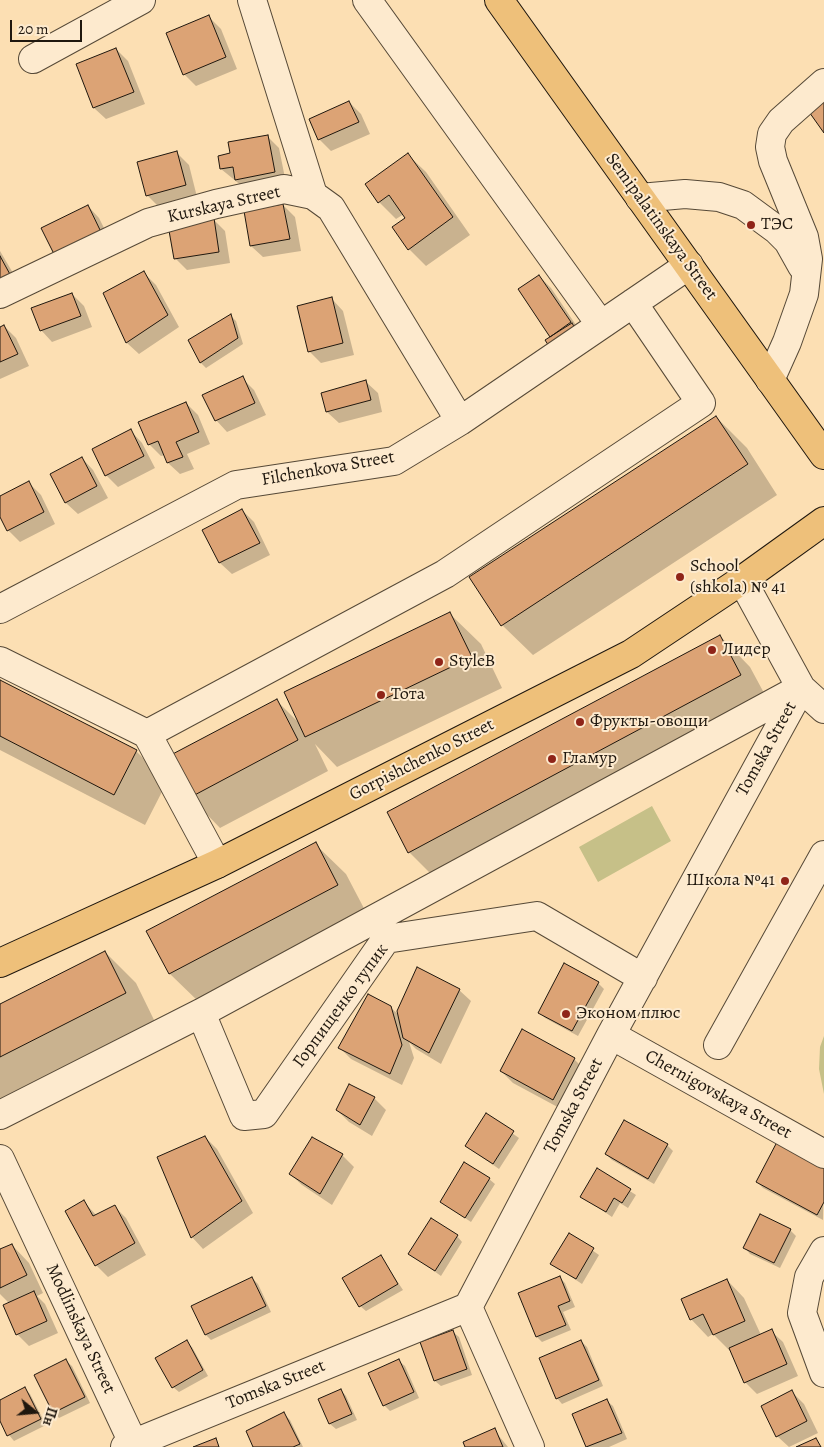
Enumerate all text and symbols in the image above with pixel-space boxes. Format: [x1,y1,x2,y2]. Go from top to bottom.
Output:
scale bar [12,10,85,42]
text: 20 m [18,19,49,39]
street label: Semipalatinskaya Street [600,149,722,305]
street label: Kurskaya Street [165,181,283,229]
place label: ТЭС [761,214,793,236]
marker: ТЭС [745,219,757,231]
street label: Filchenkova Street [260,447,396,491]
place label: School (shkola) № 41 [690,556,786,598]
marker: School (shkola) № 41 [674,571,686,583]
place label: Лидер [722,639,771,661]
marker: Лидер [706,644,718,656]
place label: StyleB [449,651,495,673]
marker: StyleB [433,656,445,668]
place label: Тота [391,684,425,706]
marker: Тота [375,689,387,701]
street label: Tomska Street [732,698,802,800]
place label: Фрукты-овощи [590,711,708,733]
street label: Gorpishchenko Street [346,714,498,806]
marker: Фрукты-овощи [574,716,586,728]
place label: Гламур [562,748,617,770]
marker: Гламур [546,753,558,765]
place label: Школа №41 [686,870,775,892]
marker: Школа №41 [779,875,791,887]
street label: Горпищенко тупик [289,940,393,1072]
place label: Эконом плюс [576,1003,681,1025]
marker: Эконом плюс [560,1008,572,1020]
street label: Chernigovskaya Street [641,1046,795,1144]
street label: Tomska Street [540,1055,608,1157]
street label: Modlinskaya Street [40,1261,120,1397]
street label: Tomska Street [223,1355,329,1415]
north arrow [10,1387,60,1437]
text: Пн [38,1405,62,1428]

